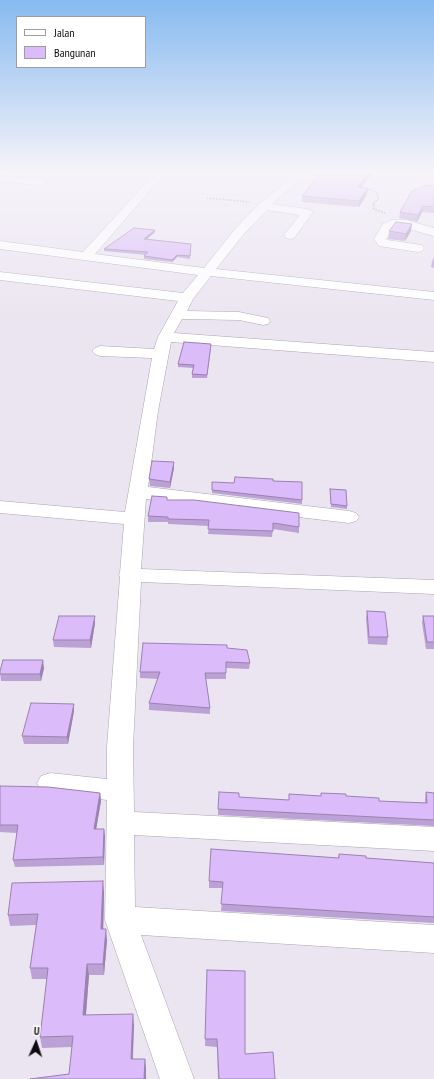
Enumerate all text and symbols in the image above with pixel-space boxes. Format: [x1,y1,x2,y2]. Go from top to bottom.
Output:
legend [16,16,146,68]
text: Jalan [54,25,75,40]
text: Bangunan [54,45,95,60]
north arrow [16,1023,56,1063]
text: U [33,1024,40,1038]

